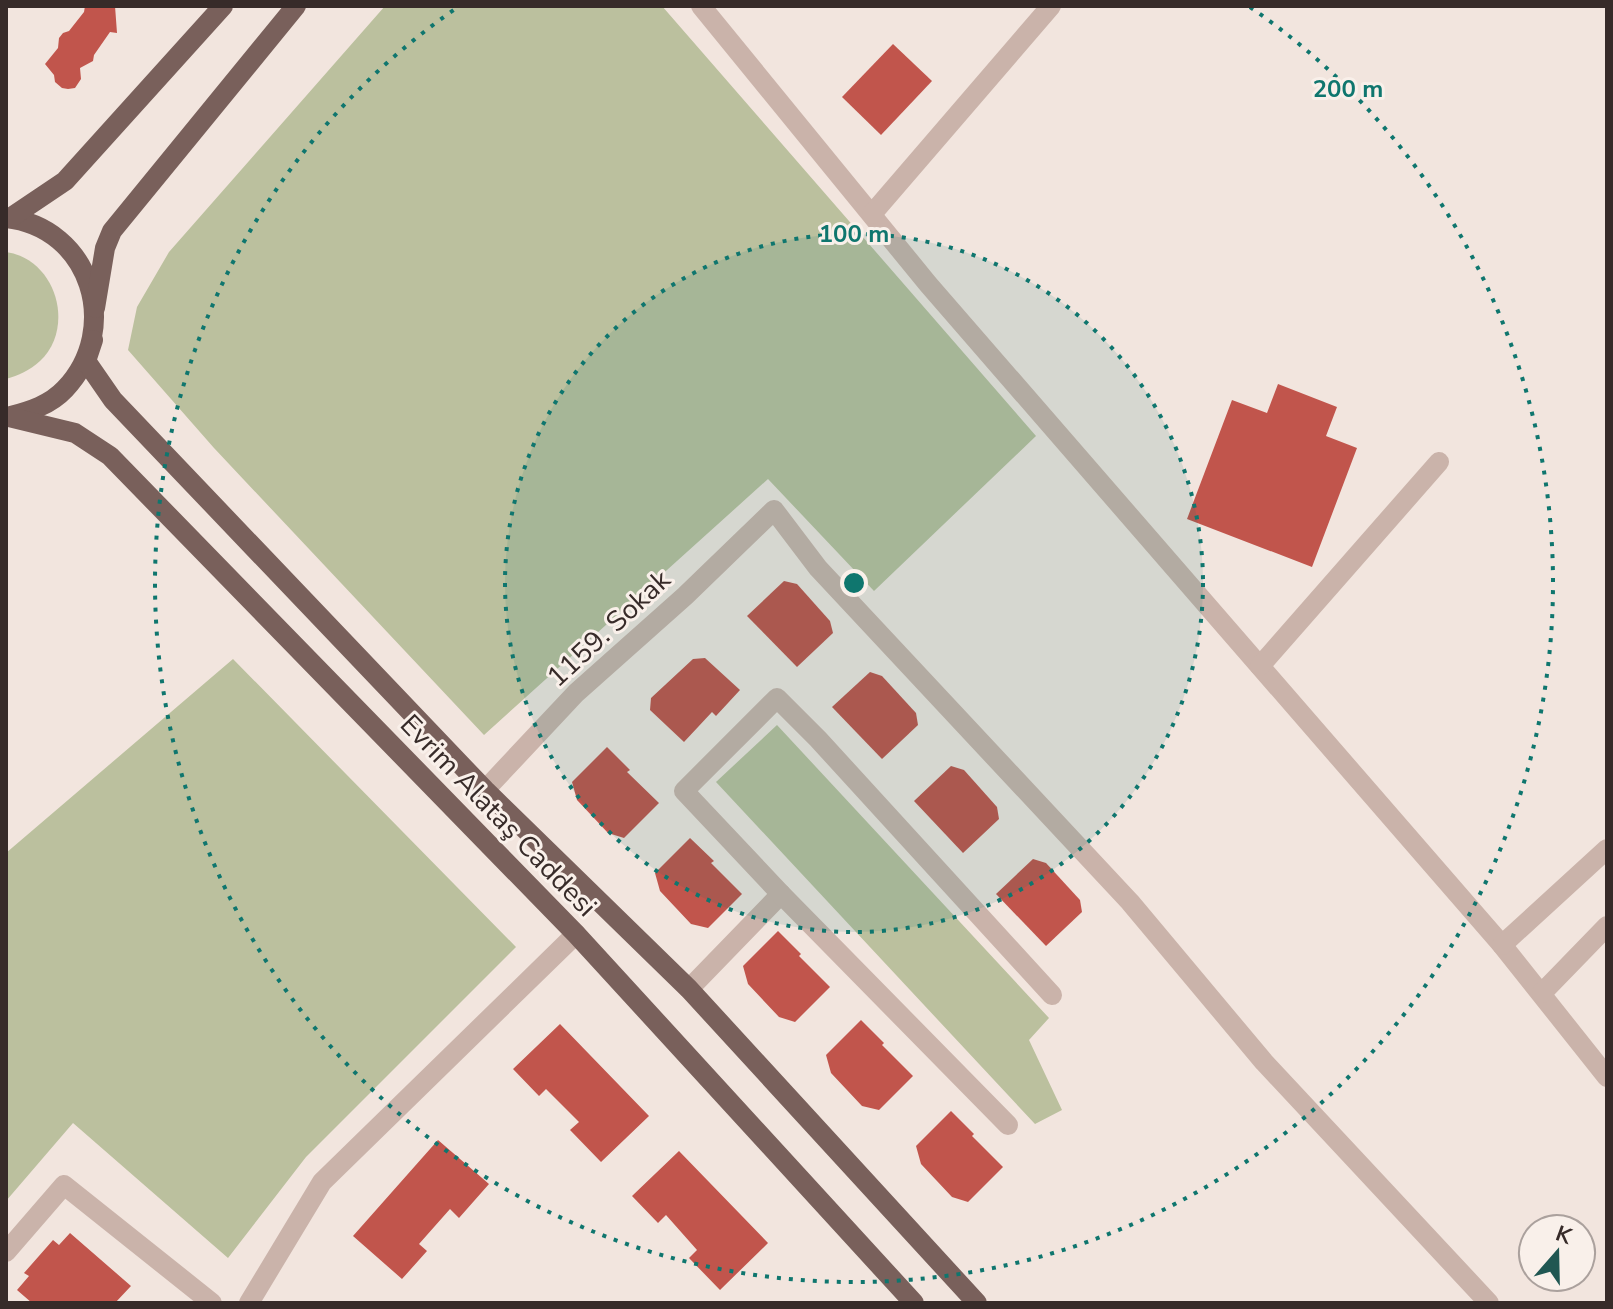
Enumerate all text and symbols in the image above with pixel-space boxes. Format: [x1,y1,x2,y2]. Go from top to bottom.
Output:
text: 200 m [1313,73,1383,105]
text: 100 m [819,218,889,250]
street label: 1159. Sokak [539,561,680,696]
centre of rings [840,569,868,597]
street label: Evrim Alataş Caddesi [392,706,605,925]
north arrow [1517,1213,1597,1293]
text: K [1552,1219,1577,1252]

